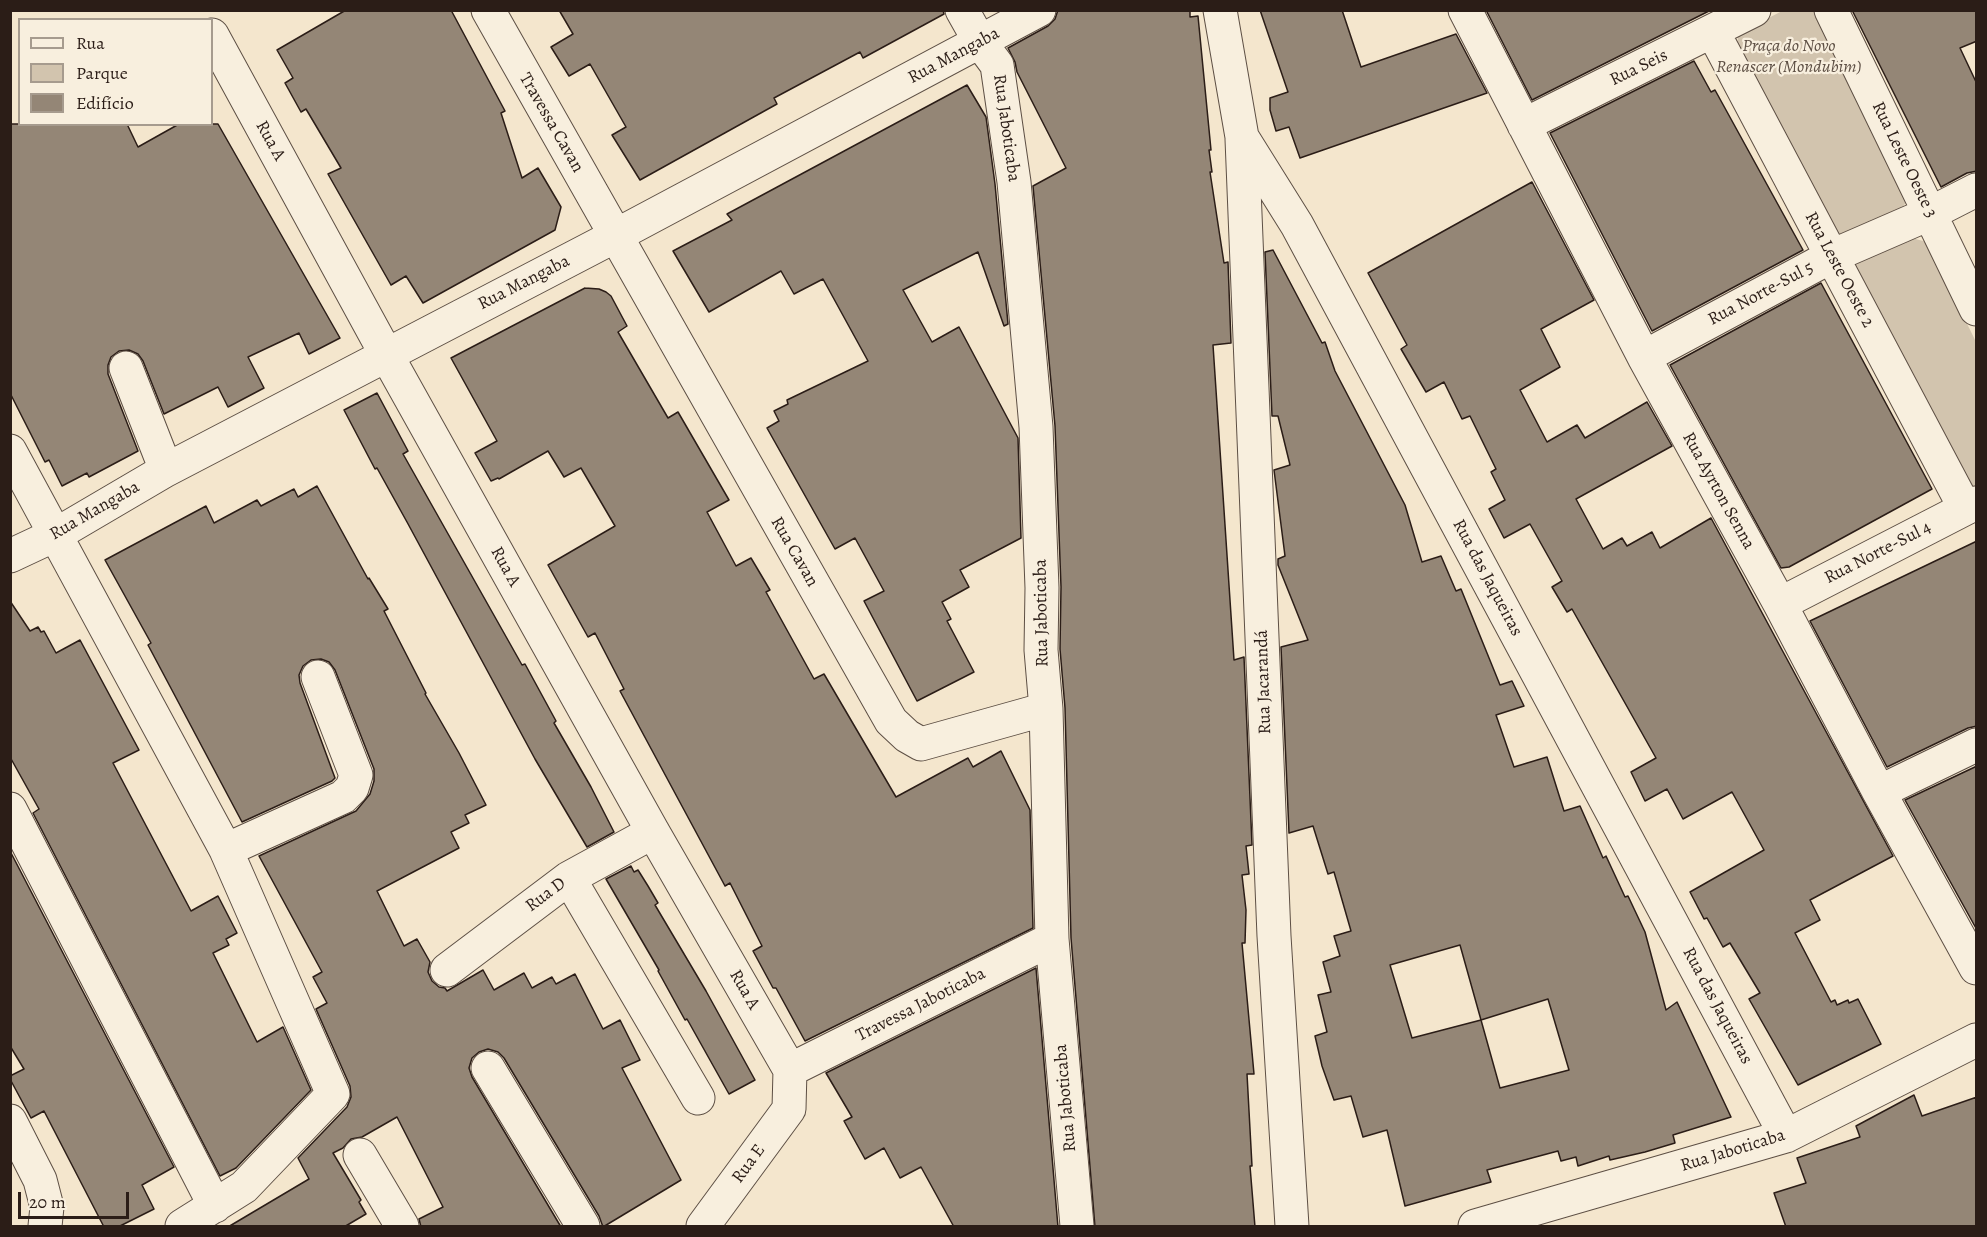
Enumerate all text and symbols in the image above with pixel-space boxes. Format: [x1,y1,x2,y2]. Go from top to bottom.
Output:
legend [18,18,213,126]
street label: Rua Mangaba [905,23,1003,89]
text: Rua [76,31,105,55]
park label: Praça do Novo Renascer (Mondubim) [1716,36,1862,78]
street label: Rua Seis [1607,45,1671,91]
text: Parque [76,61,128,85]
street label: Travessa Cavan [514,69,588,177]
street label: Rua Jaboticaba [988,73,1024,183]
text: Edifício [76,91,134,115]
street label: Rua Leste Oeste 3 [1866,98,1942,222]
street label: Rua A [250,117,290,165]
street label: Rua Leste Oeste 2 [1799,208,1879,332]
street label: Rua Mangaba [474,251,574,315]
street label: Rua Norte-Sul 5 [1705,257,1817,331]
street label: Rua Ayrton Senna [1677,429,1759,553]
street label: Rua Mangaba [46,477,144,545]
street label: Rua Cavan [765,513,823,591]
street label: Rua das Jaqueiras [1447,516,1527,640]
street label: Rua Norte-Sul 4 [1821,517,1935,589]
street label: Rua A [485,543,525,591]
street label: Rua Jaboticaba [1030,559,1054,667]
street label: Rua Jacarandá [1251,629,1277,735]
street label: Rua D [522,873,570,917]
street label: Rua das Jaqueiras [1677,944,1757,1068]
street label: Travessa Jaboticaba [853,963,989,1047]
street label: Rua A [724,966,764,1014]
street label: Rua Jaboticaba [1051,1043,1081,1153]
street label: Rua Jaboticaba [1678,1125,1788,1177]
street label: Rua E [728,1140,770,1188]
scale bar [21,1180,132,1218]
text: 20 m [29,1190,66,1214]

